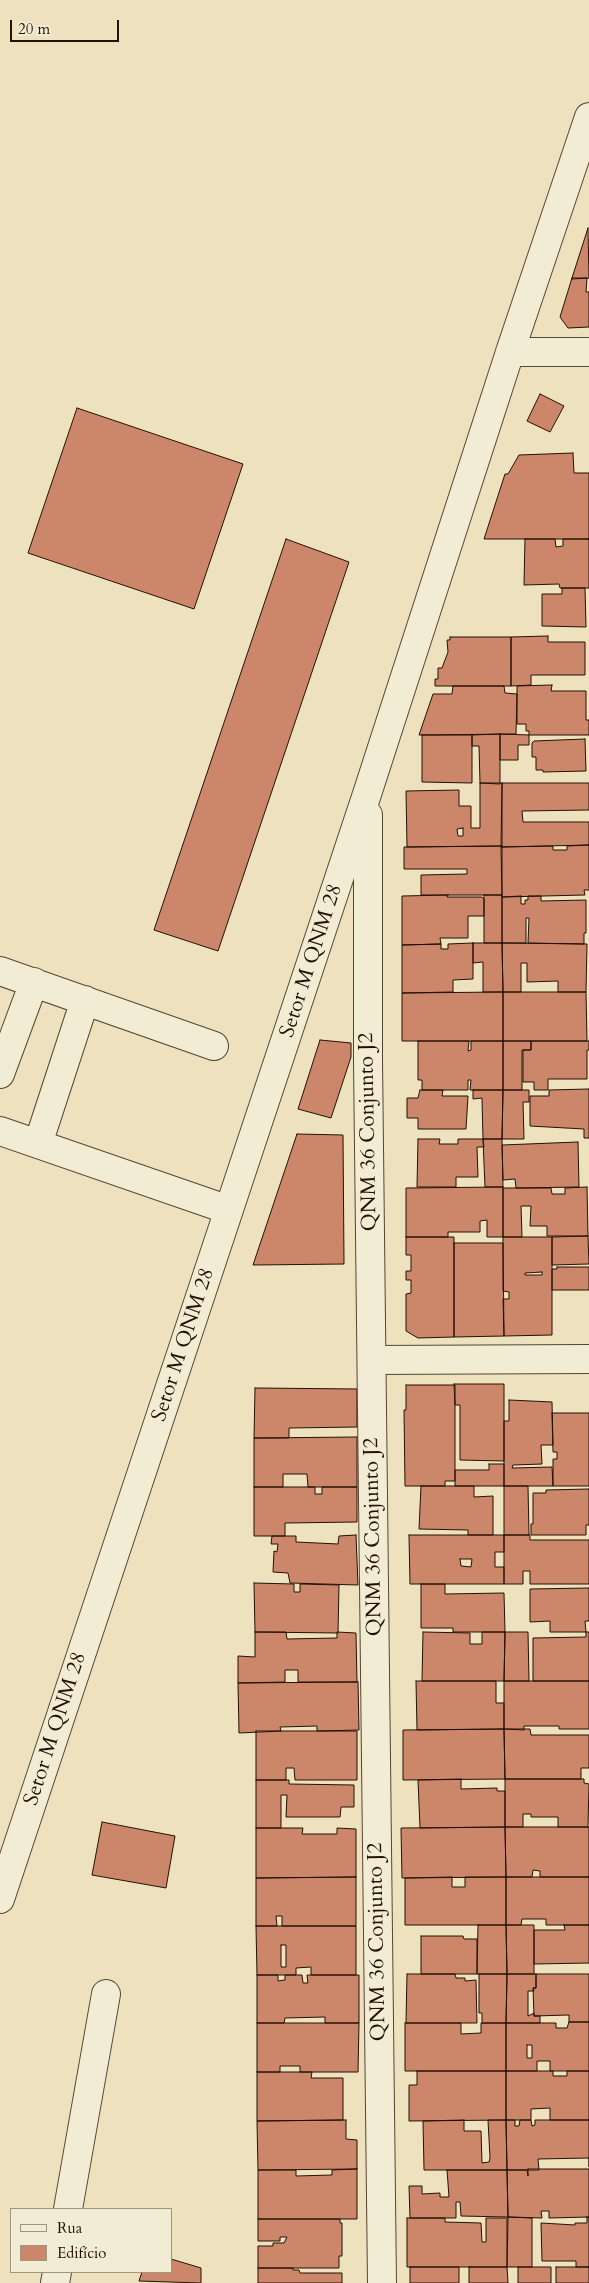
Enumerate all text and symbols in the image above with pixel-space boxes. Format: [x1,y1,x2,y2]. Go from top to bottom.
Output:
scale bar [12,10,121,42]
text: 20 m [18,19,50,39]
street label: Setor M QNM 28 [275,881,349,1041]
street label: QNM 36 Conjunto J2 [355,1032,383,1232]
street label: Setor M QNM 28 [147,1265,221,1425]
street label: QNM 36 Conjunto J2 [360,1437,388,1637]
street label: Setor M QNM 28 [19,1649,93,1809]
street label: QNM 36 Conjunto J2 [364,1842,392,2042]
legend [10,2208,172,2273]
text: Rua [57,2218,82,2238]
text: Edifício [57,2243,106,2263]

